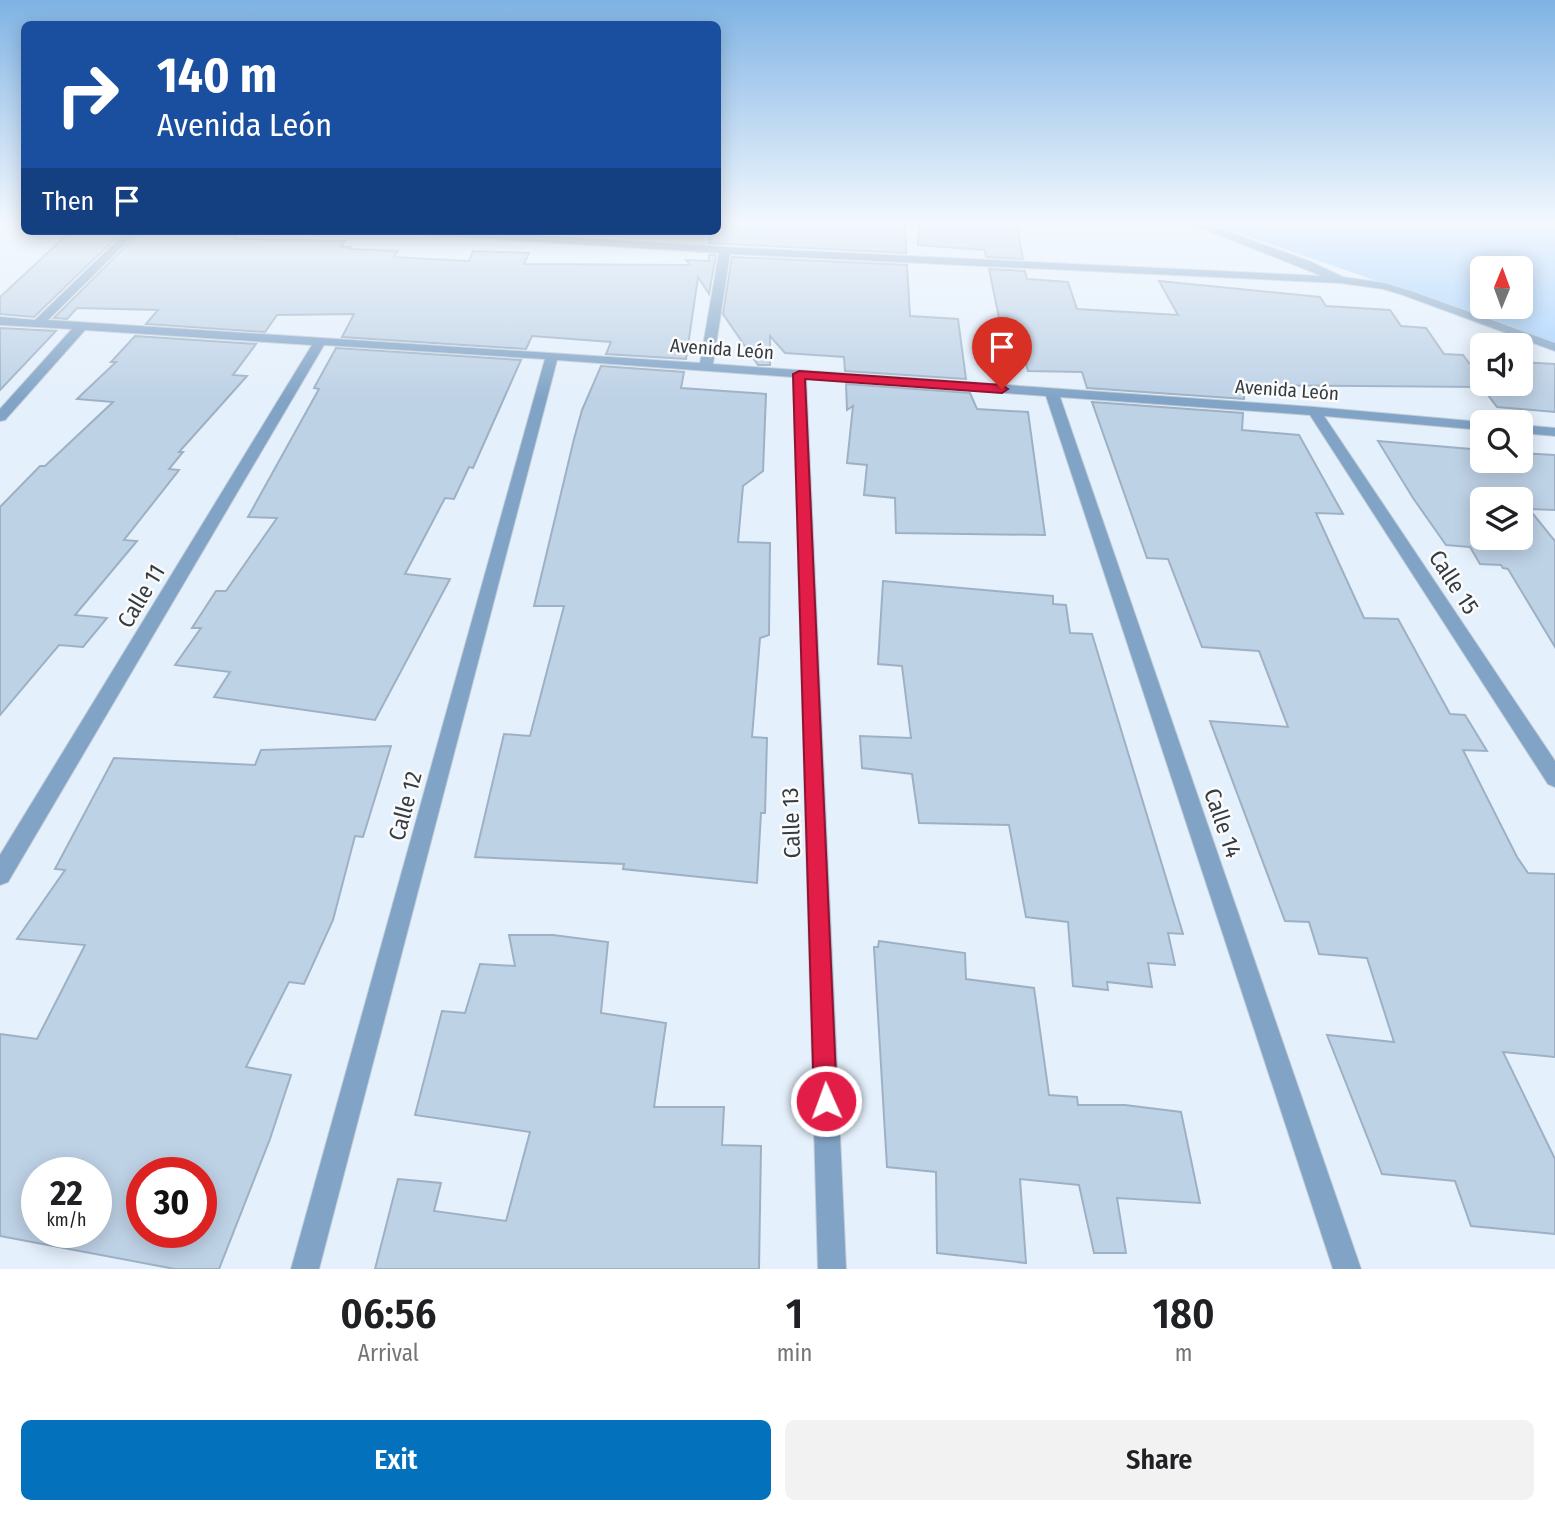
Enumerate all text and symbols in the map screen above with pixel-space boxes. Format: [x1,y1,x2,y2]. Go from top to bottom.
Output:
text: 140 m [157,46,277,105]
icon: right [42,49,133,140]
text: Avenida León [157,106,332,144]
icon: arrive [108,182,146,220]
text: Then [42,186,94,217]
north arrow [1470,256,1533,318]
map controls [1470,256,1533,550]
pin [972,317,1032,389]
icon: arrive [983,328,1021,366]
button: sound [1470,333,1533,396]
street label: Avenida León [669,334,775,364]
street label: Avenida León [1234,375,1340,405]
button: search [1470,410,1533,473]
button: layers [1470,487,1533,550]
street label: Calle 15 [1423,545,1485,619]
street label: Calle 11 [111,559,171,633]
street label: Calle 12 [382,768,428,844]
street label: Calle 14 [1198,785,1248,861]
street label: Calle 13 [776,787,806,859]
position arrow [789,1064,863,1138]
speed limit sign: 30 [126,1157,217,1248]
text: 22 [50,1172,83,1214]
text: km/h [46,1209,87,1231]
text: 06:56 [340,1289,436,1339]
text: 1 [786,1289,803,1339]
text: 180 [1153,1289,1215,1339]
text: Arrival [358,1339,419,1367]
text: min [777,1339,812,1367]
text: m [1175,1339,1192,1367]
button: Exit [21,1420,771,1500]
button: Share [785,1420,1534,1500]

